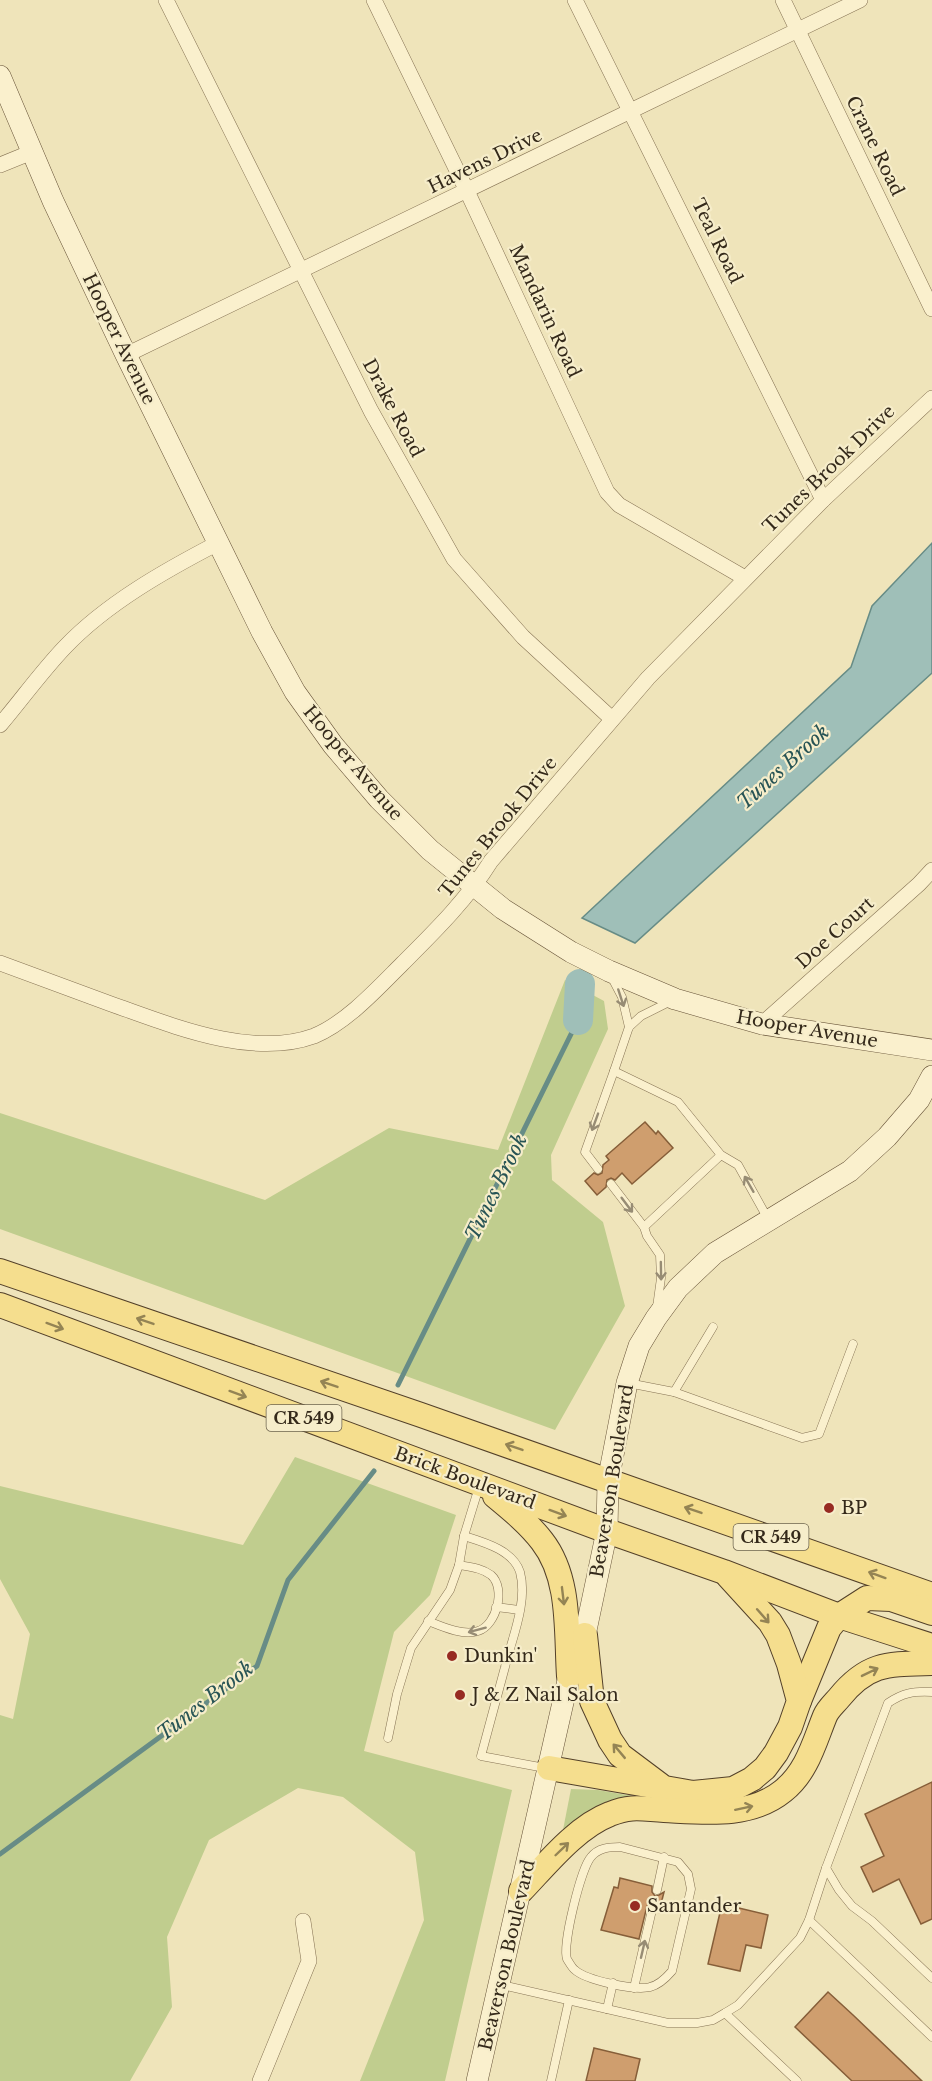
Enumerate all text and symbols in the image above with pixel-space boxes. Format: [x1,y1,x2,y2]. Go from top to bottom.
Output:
street label: Crane Road [841,92,909,200]
street label: Havens Drive [424,124,546,198]
street label: Teal Road [687,195,747,287]
street label: Mandarin Road [505,241,585,381]
street label: Hooper Avenue [78,270,160,408]
street label: Drake Road [358,355,428,461]
street label: Tunes Brook Drive [759,400,899,538]
street label: Hooper Avenue [298,701,408,825]
water label: Tunes Brook [732,719,834,815]
street label: Tunes Brook Drive [434,752,562,902]
street label: Doe Court [792,892,878,974]
one-way arrow [617,988,628,1007]
street label: Hooper Avenue [734,1006,880,1052]
one-way arrow [589,1112,600,1131]
water label: Tunes Brook [460,1130,532,1244]
one-way arrow [743,1176,754,1194]
one-way arrow [621,1197,634,1213]
one-way arrow [655,1260,666,1280]
one-way arrow [136,1314,155,1325]
one-way arrow [45,1321,64,1332]
one-way arrow [320,1377,339,1388]
street label: Beaverson Boulevard [586,1383,638,1579]
one-way arrow [228,1389,246,1400]
road number: CR 549 [266,1405,342,1431]
one-way arrow [505,1441,524,1452]
street label: Brick Boulevard [391,1442,539,1514]
place label: BP [841,1497,867,1519]
marker: BP [822,1501,836,1515]
one-way arrow [684,1504,703,1515]
one-way arrow [548,1508,567,1519]
road number: CR 549 [734,1524,808,1550]
one-way arrow [868,1568,887,1579]
one-way arrow [558,1586,569,1605]
one-way arrow [756,1607,770,1623]
one-way arrow [468,1624,487,1636]
place label: Dunkin' [464,1645,538,1667]
marker: Dunkin' [445,1649,459,1663]
water label: Tunes Brook [152,1656,258,1746]
one-way arrow [860,1666,878,1678]
place label: J & Z Nail Salon [470,1684,619,1706]
marker: J & Z Nail Salon [453,1688,467,1702]
one-way arrow [612,1744,626,1759]
one-way arrow [734,1802,753,1814]
one-way arrow [554,1842,569,1856]
street label: Beaverson Boulevard [474,1857,540,2053]
place label: Santander [647,1895,742,1917]
marker: Santander [628,1899,642,1913]
one-way arrow [638,1940,649,1959]

